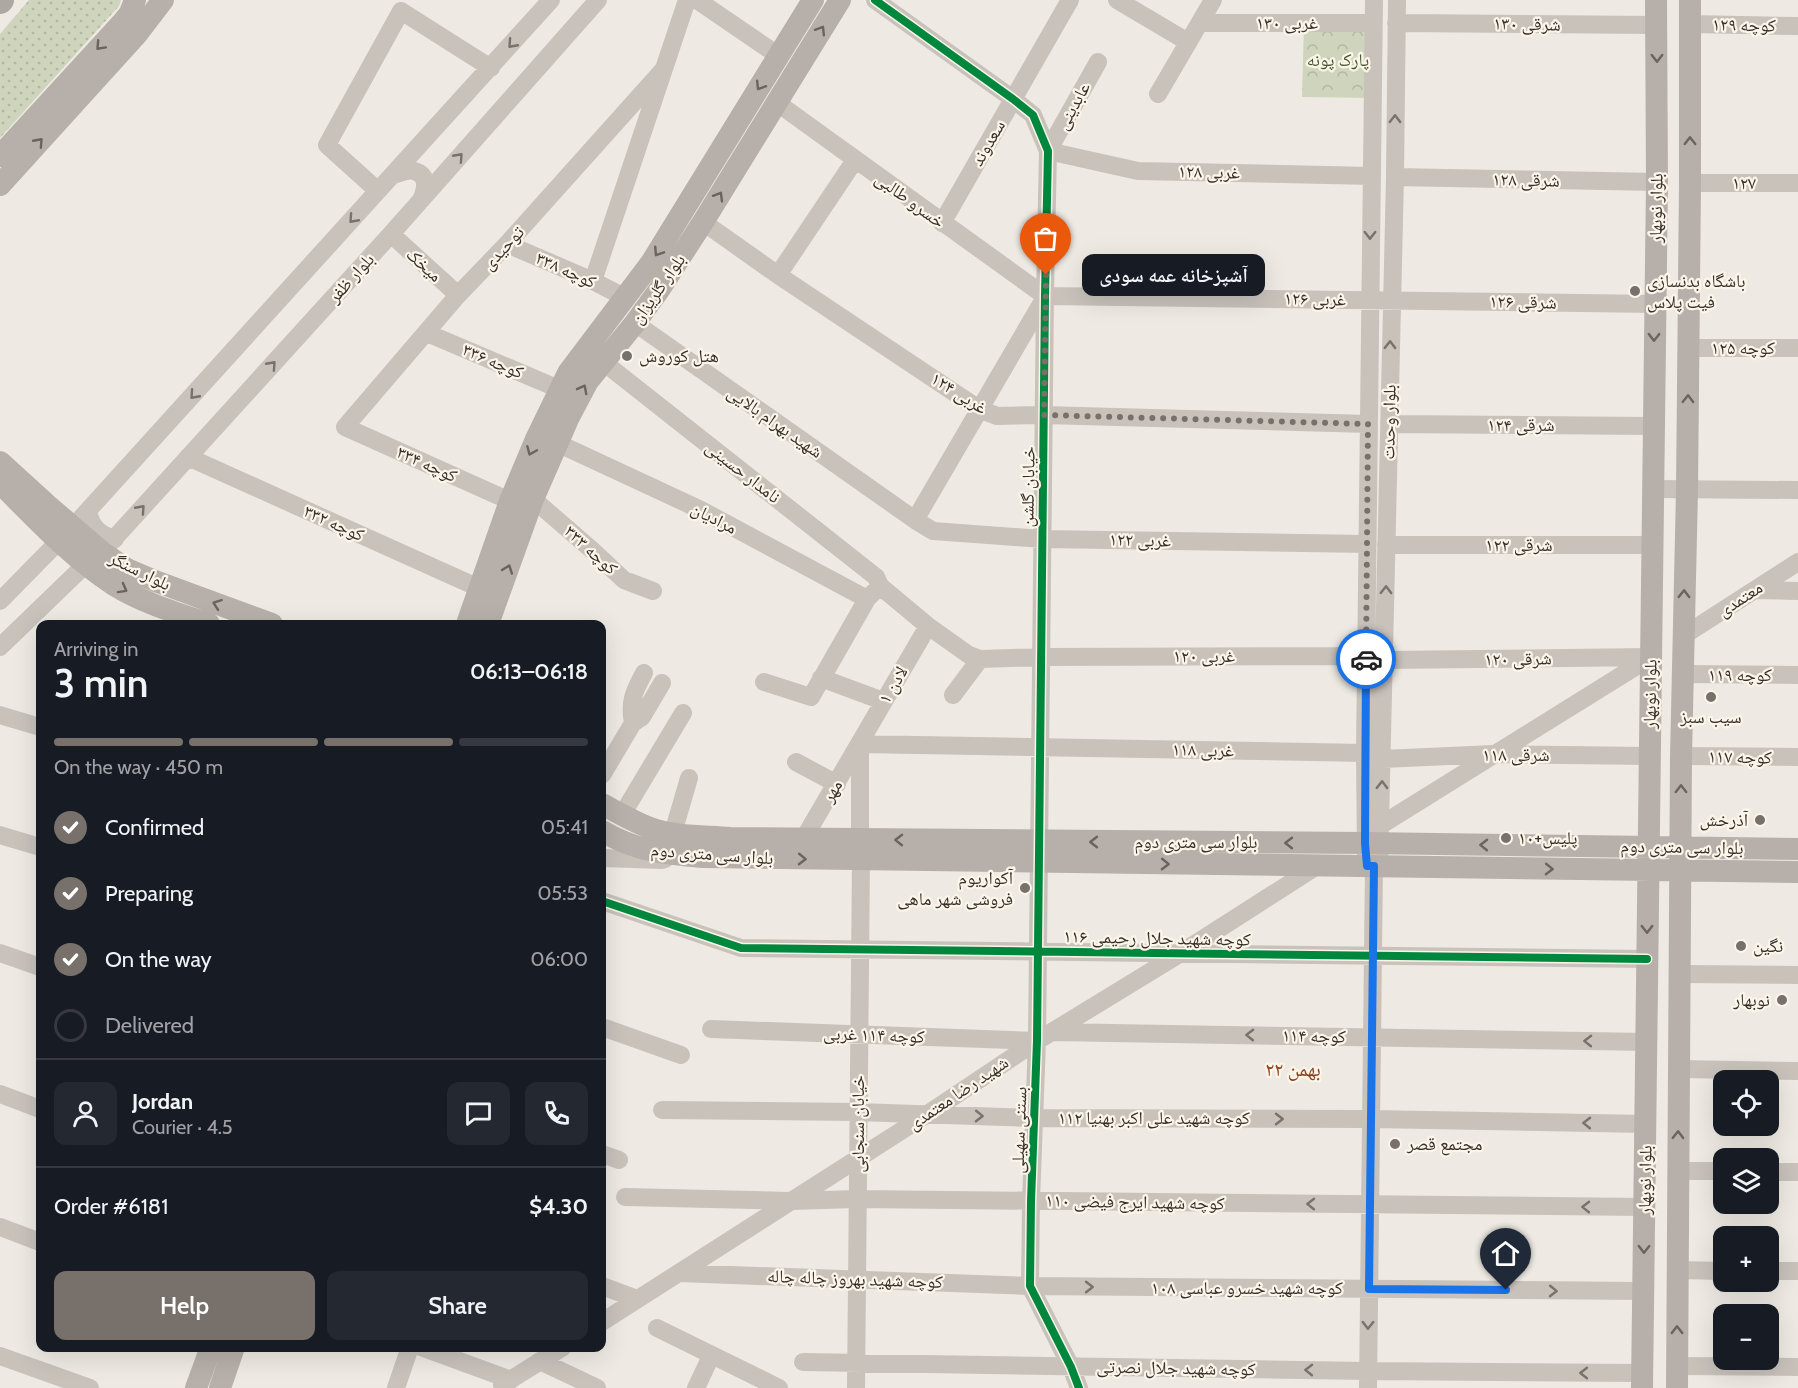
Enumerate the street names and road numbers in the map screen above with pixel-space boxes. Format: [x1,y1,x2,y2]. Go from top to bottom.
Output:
street label: ۱۳۰ غربی [1256,12,1318,34]
street label: ۱۳۰ شرقی [1493,12,1561,36]
street label: کوچه ۱۲۹ [1712,13,1777,37]
street label: عابدینی [1051,78,1095,134]
street label: سعدوند [966,116,1010,170]
street label: ۱۲۸ غربی [1178,160,1240,184]
street label: خسرو طالبی [871,167,949,233]
street label: ۱۲۸ شرقی [1492,168,1560,192]
street label: ۱۲۷ [1732,172,1756,194]
street label: بلوار نوبهار [1644,173,1668,244]
street label: توحیدی [477,221,529,275]
street label: میخک [402,243,446,287]
street label: کوچه ۳۳۸ [532,247,600,293]
street label: بلوار ظفر [322,249,379,308]
street label: بلوار گلریزان [626,250,690,328]
street label: ۱۲۶ غربی [1284,287,1346,311]
street label: ۱۲۶ شرقی [1489,290,1557,314]
street label: کوچه ۱۲۵ [1711,337,1775,359]
street label: کوچه ۳۳۶ [459,338,527,384]
street label: ۱۲۴ غربی [927,367,991,419]
street label: شهید بهرام بالایی [723,381,827,464]
street label: بلوار وحدت [1377,384,1401,460]
street label: ۱۲۴ شرقی [1487,414,1555,436]
street label: نامدار حسینی [701,436,785,508]
street label: کوچه ۳۳۴ [393,441,461,487]
street label: خیابان گلشن [1016,446,1040,528]
street label: مرادیان [687,497,741,539]
street label: کوچه ۳۳۲ [300,500,368,546]
street label: کوچه ۳۳۳ [560,520,622,580]
street label: ۱۲۲ غربی [1109,528,1171,552]
street label: ۱۲۲ شرقی [1485,534,1553,556]
street label: بلوار سنگر [105,546,174,595]
street label: معتمدی [1713,576,1767,622]
street label: ۱۲۰ غربی [1173,645,1235,667]
street label: ۱۲۰ شرقی [1484,647,1552,671]
street label: بلوار نوبهار [1638,659,1662,730]
street label: لادن ۱ [874,662,912,708]
street label: کوچه ۱۱۹ [1708,664,1772,686]
street label: ۱۱۸ غربی [1172,738,1234,762]
street label: ۱۱۸ شرقی [1482,744,1550,766]
street label: کوچه ۱۱۷ [1708,745,1773,769]
street label: مهر [816,776,847,807]
street label: بلوار سی متری دوم [1134,831,1258,854]
street label: بلوار سی متری دوم [1620,835,1744,860]
street label: بلوار سی متری دوم [650,839,774,870]
street label: کوچه شهید جلال رحیمی ۱۱۶ [1063,925,1251,951]
street label: کوچه ۱۱۴ غربی [823,1022,926,1048]
street label: کوچه ۱۱۴ [1282,1024,1347,1048]
street label: شهید رضا معتمدی [903,1051,1013,1135]
street label: خیابان سنجابی [847,1075,869,1173]
street label: بستنی سهیلی [1006,1086,1032,1174]
street label: کوچه شهید علی اکبر بهنیا ۱۱۲ [1058,1107,1250,1129]
street label: بلوار نوبهار [1633,1145,1657,1216]
street label: کوچه شهید ایرج فیضی ۱۱۰ [1045,1189,1225,1216]
street label: کوچه شهید بهروز چاله چاله [767,1265,944,1293]
street label: کوچه شهید خسرو عباسی ۱۰۸ [1151,1277,1343,1299]
street label: کوچه شهید جلال نصرتی [1096,1356,1256,1380]

